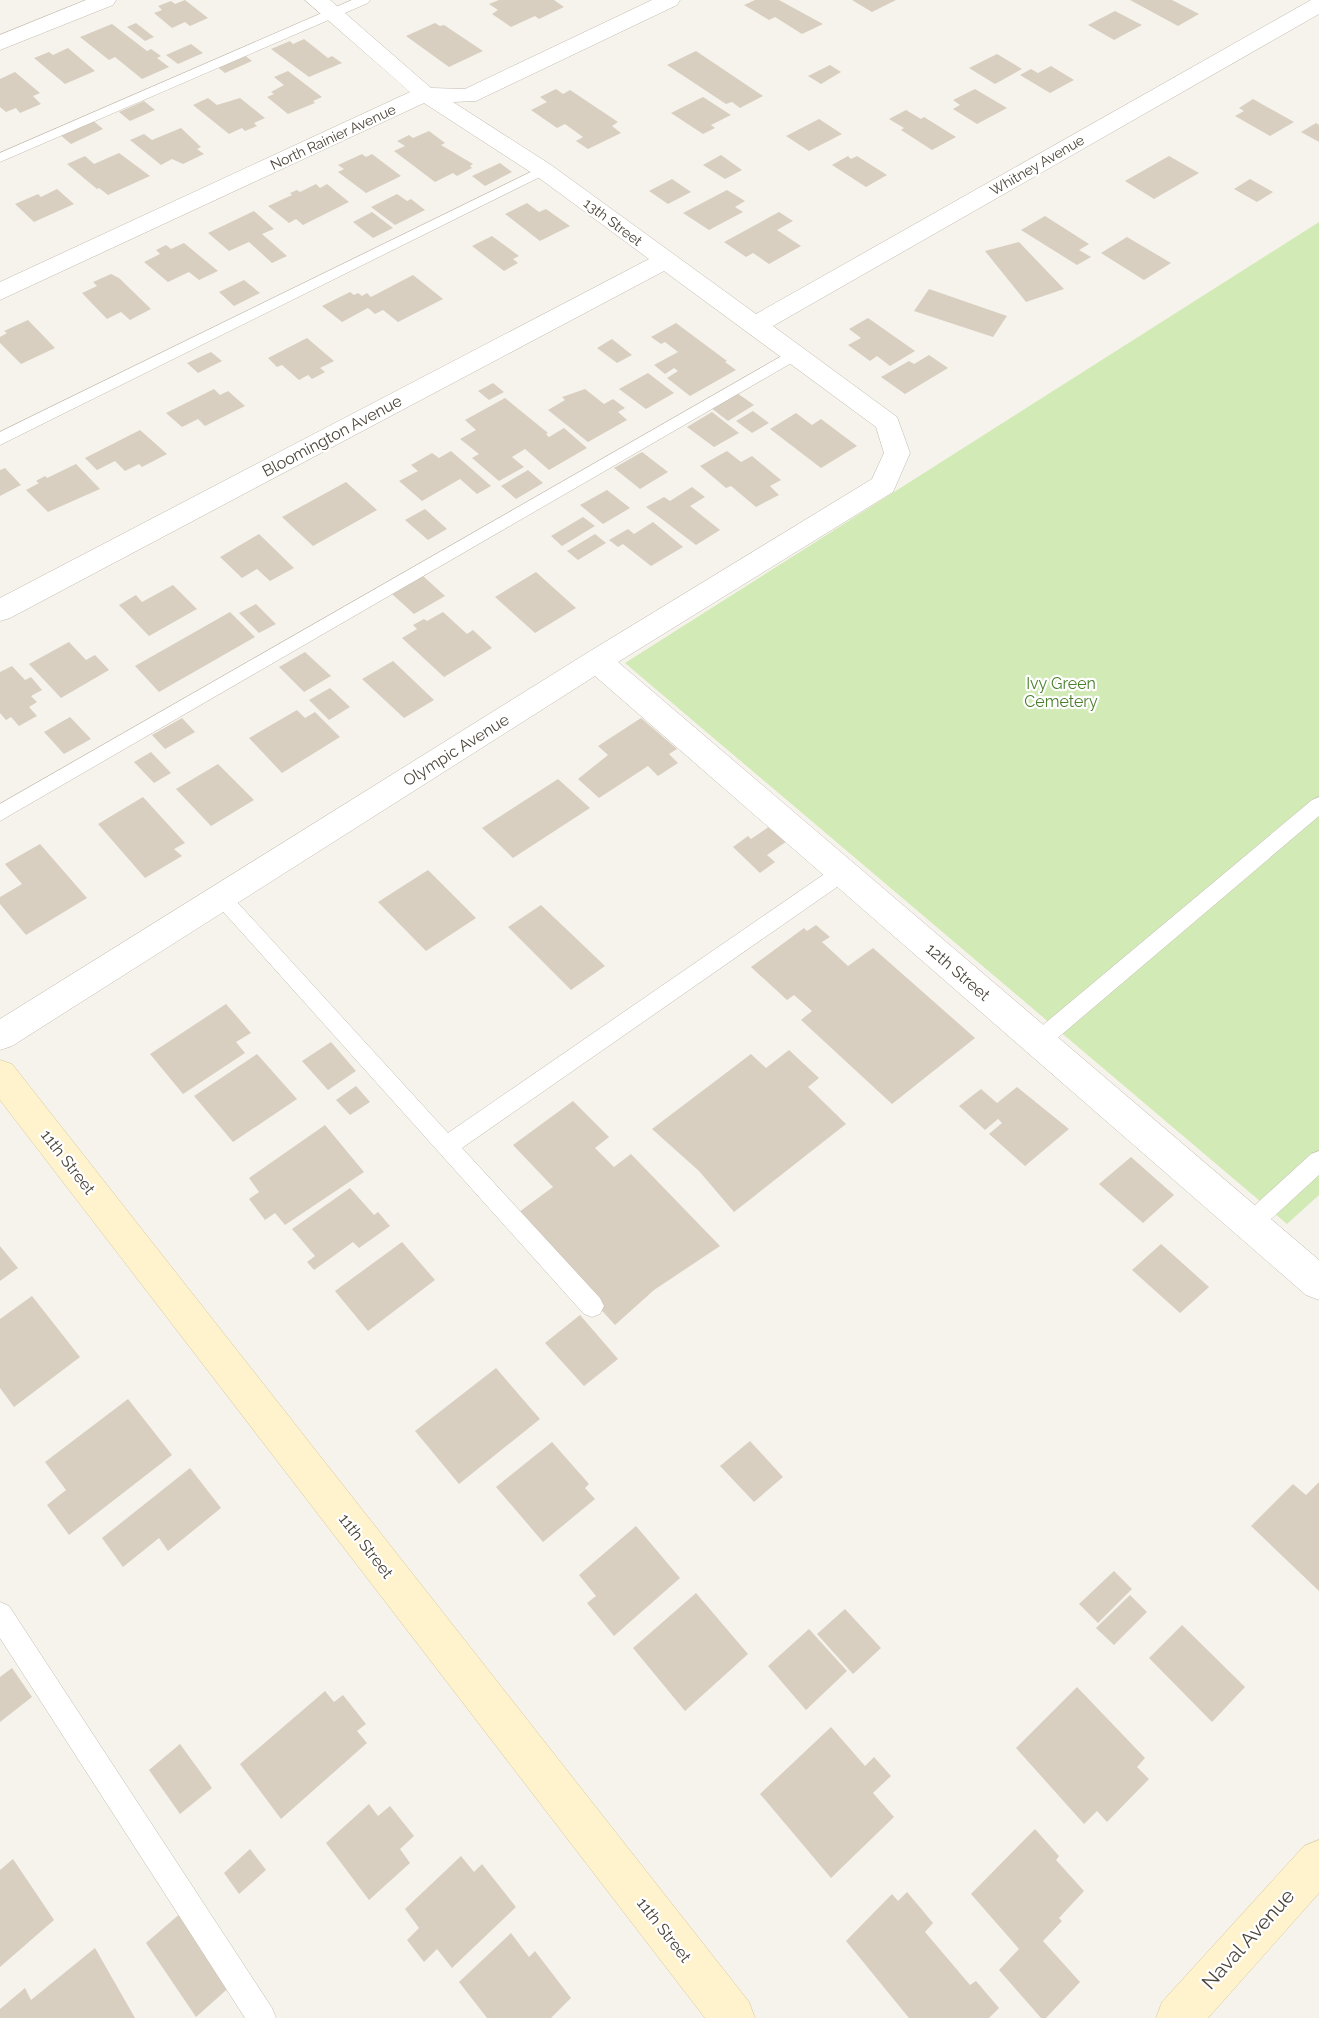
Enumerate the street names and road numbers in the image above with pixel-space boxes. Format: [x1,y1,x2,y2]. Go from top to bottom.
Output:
street label: North Rainier Avenue [268,101,398,173]
street label: Whitney Avenue [987,132,1087,198]
street label: 13th Street [581,195,645,249]
street label: Bloomington Avenue [259,391,405,481]
street label: Olympic Avenue [400,710,512,790]
street label: 12th Street [922,939,994,1005]
street label: 11th Street [37,1126,100,1199]
street label: 11th Street [335,1510,398,1583]
street label: Naval Avenue [1197,1884,1299,1994]
street label: 11th Street [633,1894,696,1967]

